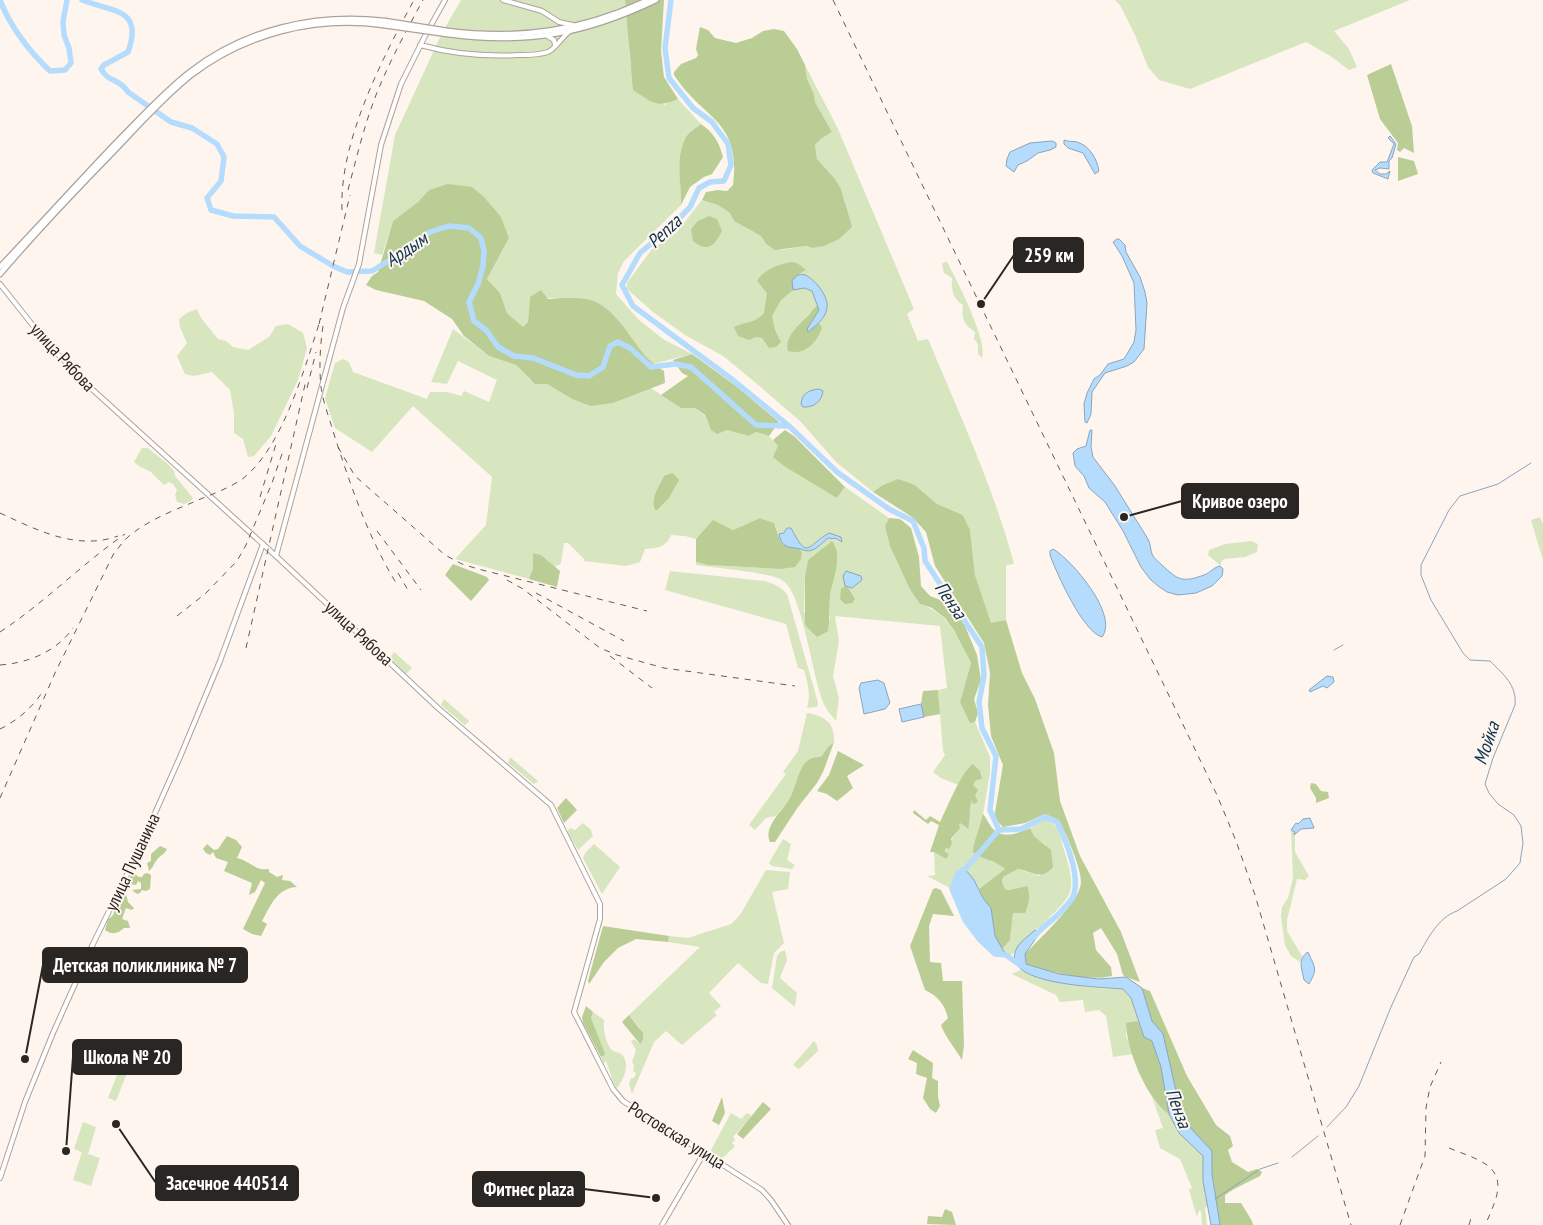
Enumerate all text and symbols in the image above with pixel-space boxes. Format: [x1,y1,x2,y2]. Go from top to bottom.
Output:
water label: Penza [642,208,687,253]
water label: Ардым [380,225,433,272]
callout: 259 км [1014,238,1083,272]
text: 259 км [1024,243,1074,267]
street label: улица Рябова [25,318,101,396]
callout: Кривое озеро [1182,484,1298,518]
text: Кривое озеро [1192,489,1288,513]
water label: Пенза [930,577,973,625]
street label: улица Рябова [320,595,398,671]
water label: Мойка [1468,717,1505,768]
street label: улица Пушанина [99,809,165,915]
callout: Детская поликлиника № 7 [43,948,247,982]
text: Детская поликлиника № 7 [53,953,237,977]
callout: Школа № 20 [73,1040,181,1074]
text: Школа № 20 [83,1045,171,1069]
water label: Пенза [1161,1085,1198,1132]
street label: Ростовская улица [624,1096,730,1174]
callout: Засечное 440514 [156,1166,298,1200]
text: Засечное 440514 [166,1171,288,1195]
callout: Фитнес plaza [473,1172,584,1206]
text: Фитнес plaza [484,1177,575,1201]

